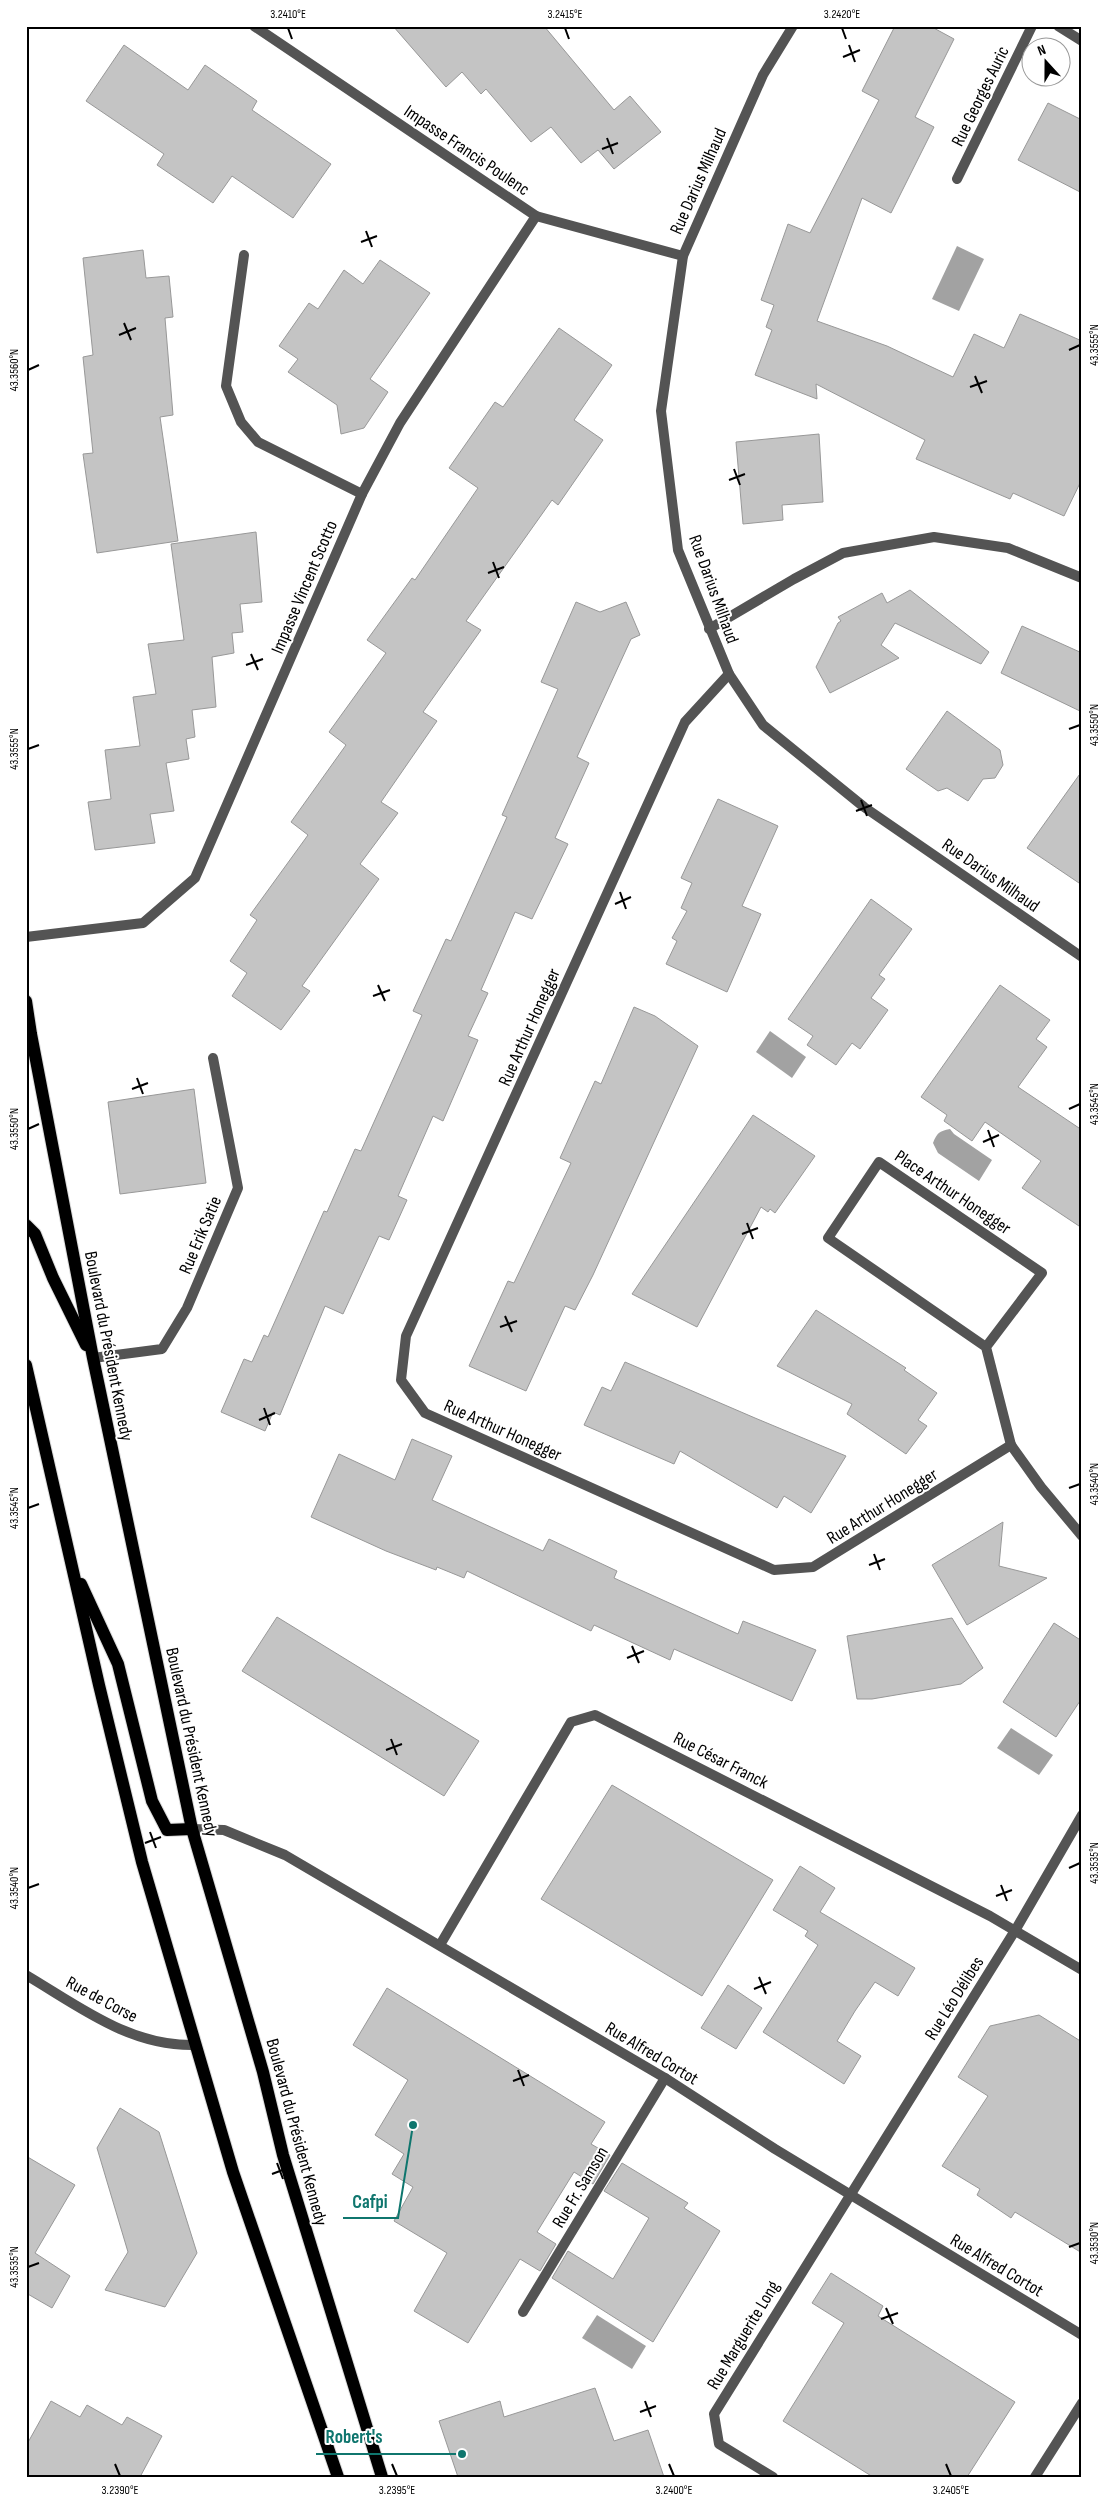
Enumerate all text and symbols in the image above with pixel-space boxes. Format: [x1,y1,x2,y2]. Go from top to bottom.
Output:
text: 3.2410°E [270,7,306,22]
text: 3.2415°E [547,7,583,22]
text: 3.2420°E [824,7,860,22]
north arrow [1020,38,1070,88]
text: N [1035,41,1048,60]
street label: Rue Georges Auric [947,43,1014,150]
street label: Impasse Francis Poulenc [400,101,533,200]
street label: Rue Darius Milhaud [666,125,731,238]
text: 43.3555°N [1087,324,1102,366]
text: 43.3560°N [7,349,22,391]
street label: Impasse Vincent Scotto [267,517,342,657]
street label: Rue Darius Milhaud [684,532,743,646]
text: 43.3550°N [1087,704,1102,746]
text: 43.3555°N [7,728,22,770]
street label: Rue Darius Milhaud [938,834,1043,917]
street label: Rue Arthur Honegger [494,965,565,1089]
text: 43.3545°N [1087,1083,1102,1125]
text: 43.3550°N [7,1108,22,1150]
street label: Place Arthur Honegger [891,1146,1015,1239]
street label: Rue Erik Satie [175,1193,226,1277]
street label: Boulevard du Président Kennedy [80,1249,137,1443]
street label: Rue Arthur Honegger [441,1395,565,1466]
text: 43.3540°N [1087,1463,1102,1505]
street label: Rue Arthur Honegger [823,1464,941,1549]
text: 43.3545°N [7,1487,22,1529]
street label: Boulevard du Président Kennedy [161,1646,222,1839]
street label: Rue César Franck [670,1728,772,1793]
text: 43.3535°N [1087,1842,1102,1884]
text: 43.3540°N [7,1867,22,1909]
street label: Rue Léo Délibes [921,1953,988,2044]
street label: Rue de Corse [62,1972,141,2027]
street label: Rue Alfred Cortot [601,2017,702,2090]
street label: Boulevard du Président Kennedy [261,2036,332,2228]
street label: Rue Fr. Samson [548,2143,613,2232]
callout: Cafpi [343,2184,398,2218]
text: Cafpi [352,2191,388,2214]
text: 43.3530°N [1087,2222,1102,2264]
street label: Rue Alfred Cortot [946,2229,1047,2302]
text: 43.3535°N [7,2246,22,2288]
street label: Rue Marguerite Long [703,2277,784,2393]
callout: Robert's [316,2420,393,2454]
text: Robert's [326,2426,382,2449]
text: 3.2390°E [102,2483,138,2498]
text: 3.2395°E [379,2483,415,2498]
text: 3.2400°E [656,2483,692,2498]
text: 3.2405°E [933,2483,969,2498]

